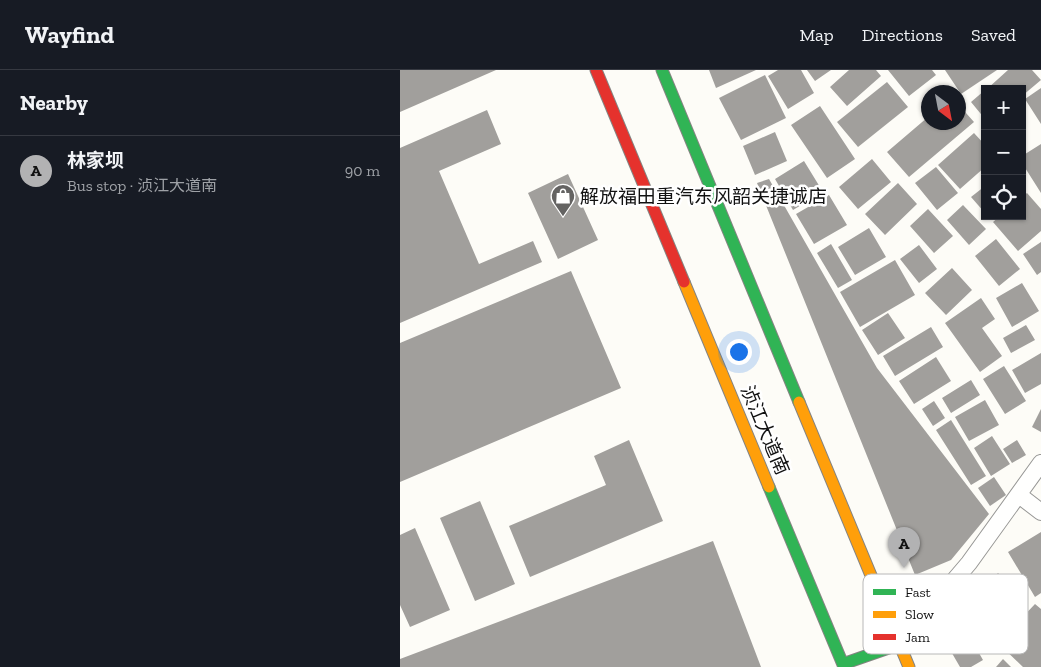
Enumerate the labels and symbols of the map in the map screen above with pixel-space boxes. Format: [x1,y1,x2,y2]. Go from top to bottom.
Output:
north arrow [921,85,966,130]
shop icon: 解放福田重汽东风韶关捷诚店 [550,183,576,217]
place label: 解放福田重汽东风韶关捷诚店 [580,185,827,208]
your location [726,339,752,365]
street label: 浈江大道南 [736,382,794,478]
pin: A [888,527,920,568]
legend [863,574,1028,654]
text: Fast [905,584,932,601]
text: Slow [905,606,934,623]
text: Jam [905,629,930,646]

